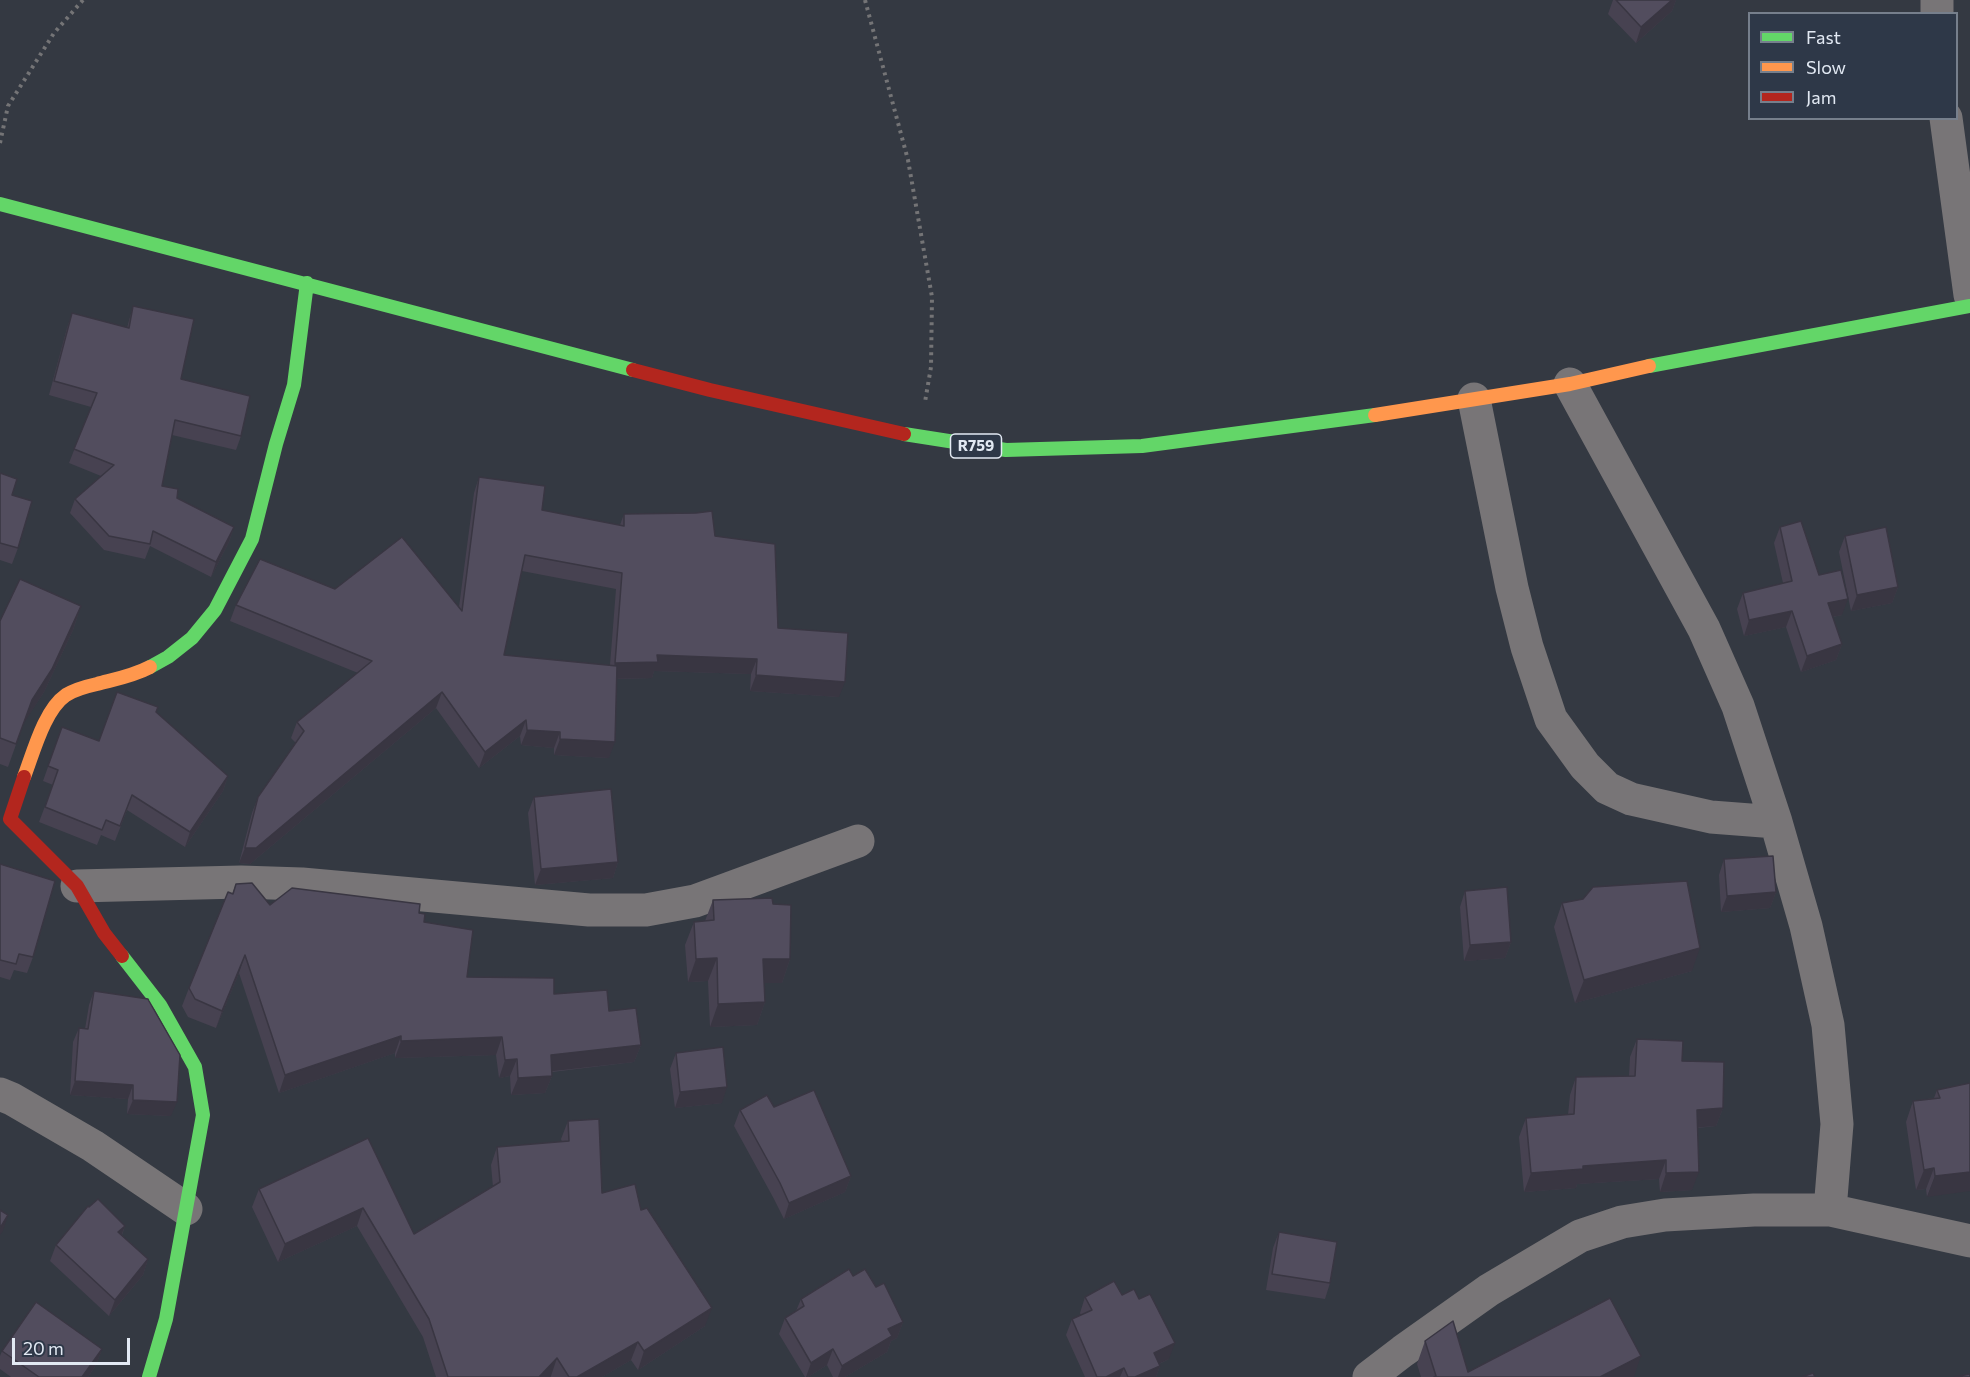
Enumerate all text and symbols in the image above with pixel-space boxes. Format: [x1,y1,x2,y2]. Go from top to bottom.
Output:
legend [1748,12,1958,120]
text: Fast [1806,26,1841,48]
text: Slow [1806,56,1846,78]
text: Jam [1806,86,1836,108]
road number: R759 [950,434,1002,458]
scale bar [15,1326,134,1364]
text: 20 m [23,1337,64,1359]

